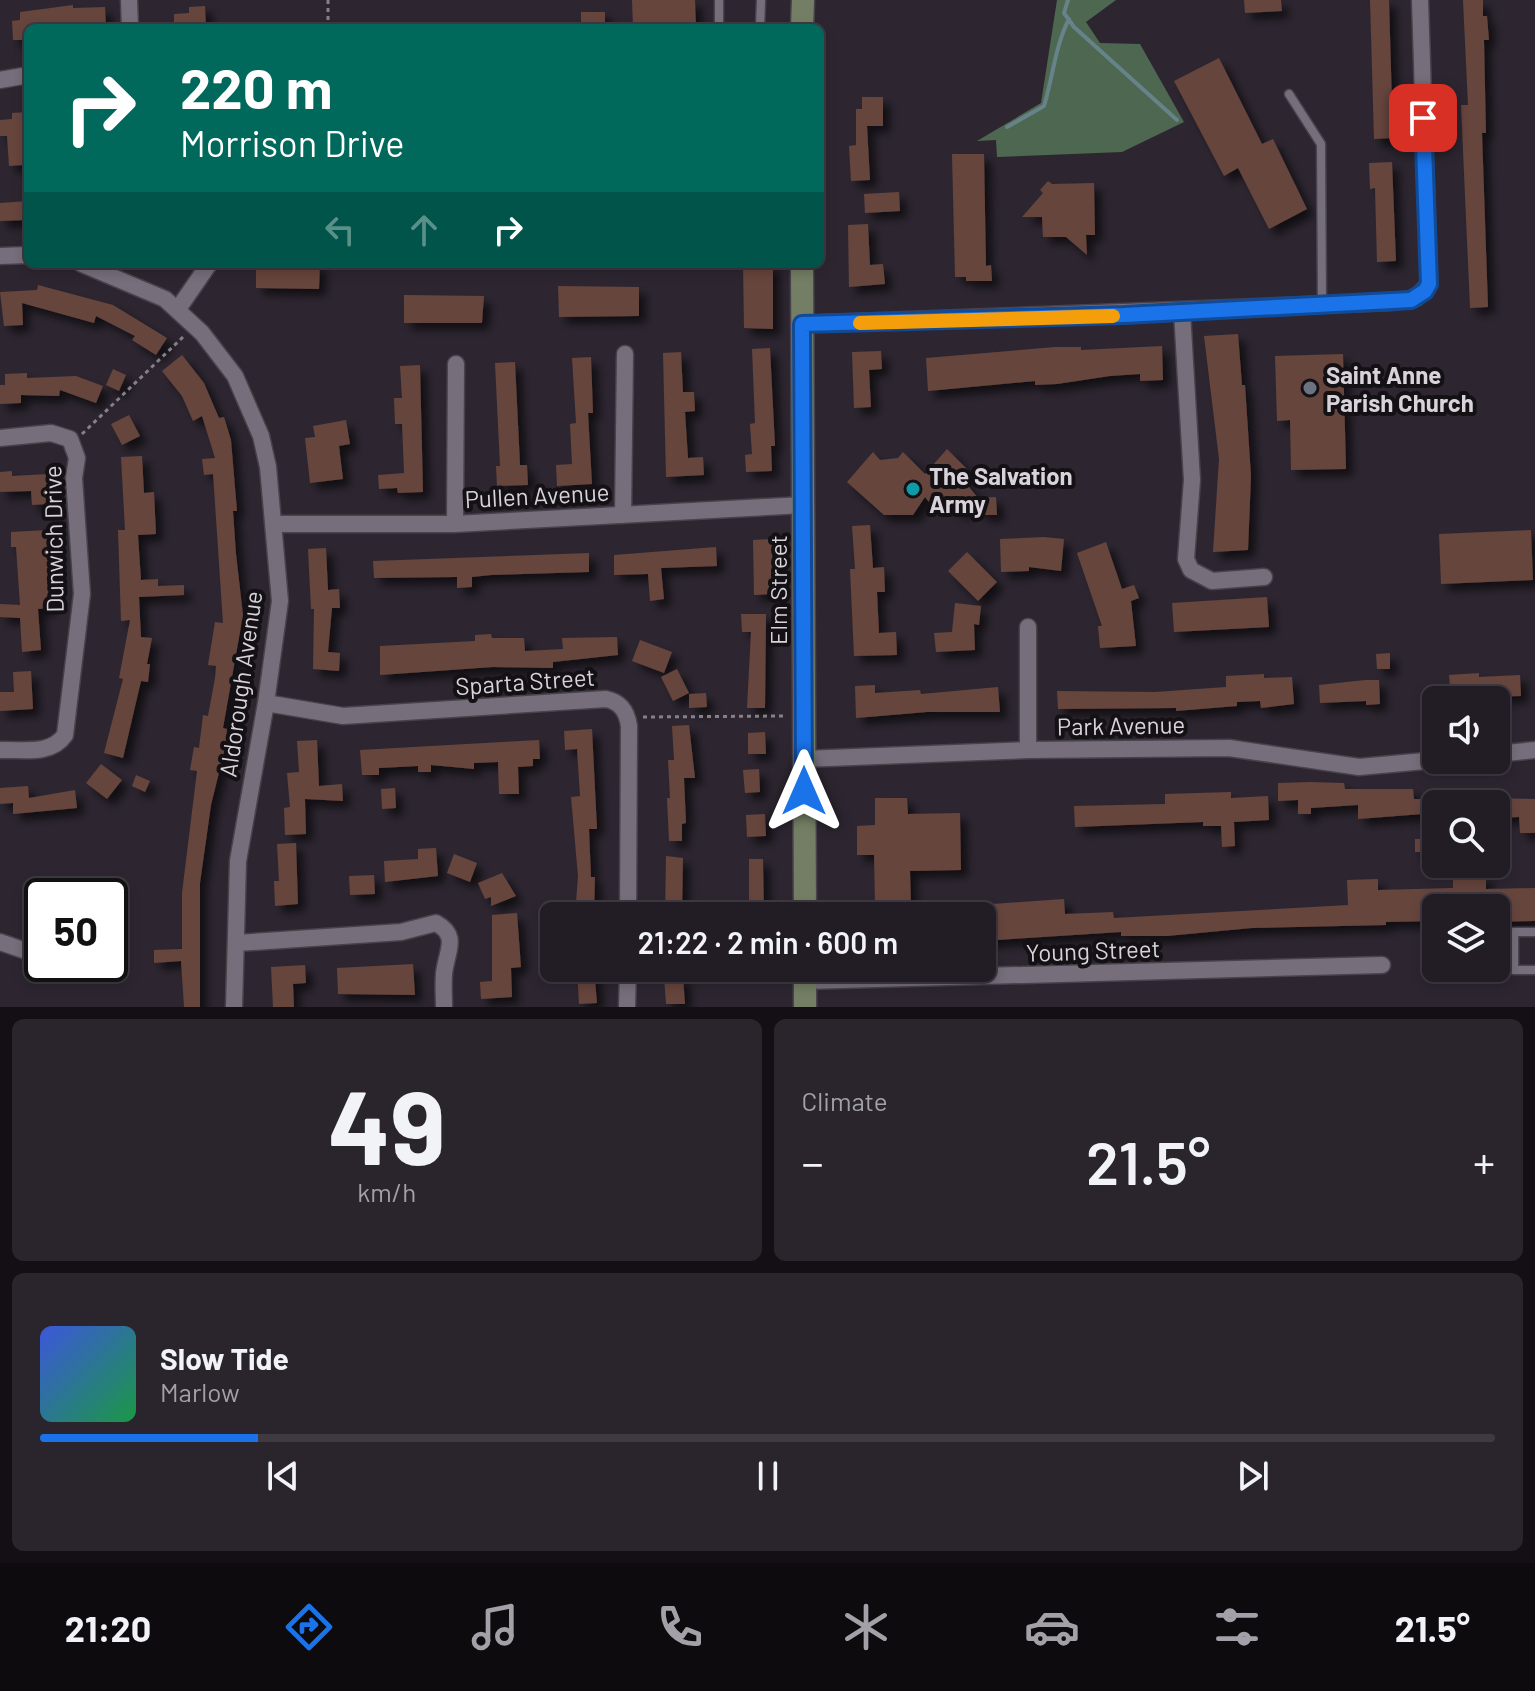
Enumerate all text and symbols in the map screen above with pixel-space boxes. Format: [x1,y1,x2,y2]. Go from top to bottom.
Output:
text: 220 m [180,53,333,120]
icon: right [48,56,152,160]
pin [1389,84,1457,152]
icon: arrive [1401,96,1445,140]
text: Morrison Drive [180,121,405,164]
icon: left [318,208,362,252]
icon: ahead [402,208,446,252]
icon: right [486,208,530,252]
place label: Saint Anne Parish Church [1326,360,1474,417]
marker: Saint Anne Parish Church [1301,379,1319,397]
place label: The Salvation Army [929,461,1073,518]
street label: Dunwich Drive [37,465,69,613]
street label: Pullen Avenue [464,477,610,513]
marker: The Salvation Army [904,480,922,498]
street label: Elm Street [763,535,792,645]
street label: Aldorough Avenue [213,589,267,779]
street label: Sparta Street [454,662,596,700]
map controls [1422,686,1510,982]
button: sound [1422,686,1510,774]
street label: Park Avenue [1057,709,1185,741]
position arrow [762,749,846,833]
button: search [1422,790,1510,878]
speed limit sign: 50 [24,878,128,982]
button: layers [1422,894,1510,982]
text: 21:22 · 2 min · 600 m [638,924,898,960]
street label: Young Street [1025,933,1161,967]
text: 49 [328,1061,446,1186]
text: Climate [802,1085,888,1116]
text: 21.5° [1086,1125,1211,1197]
text: − [802,1135,824,1188]
text: + [1473,1135,1495,1188]
text: km/h [357,1176,416,1207]
text: Slow Tide [160,1340,289,1376]
text: Marlow [160,1376,240,1407]
icon: previous [261,1454,305,1498]
icon: pause [746,1454,790,1498]
icon: next [1231,1454,1275,1498]
icon: directions [281,1599,337,1655]
icon: music [467,1599,523,1655]
icon: phone [652,1599,708,1655]
icon: climate [838,1599,894,1655]
icon: car [1024,1599,1080,1655]
icon: filters [1209,1599,1265,1655]
text: 21:20 [65,1606,151,1649]
text: 21.5° [1395,1606,1470,1649]

